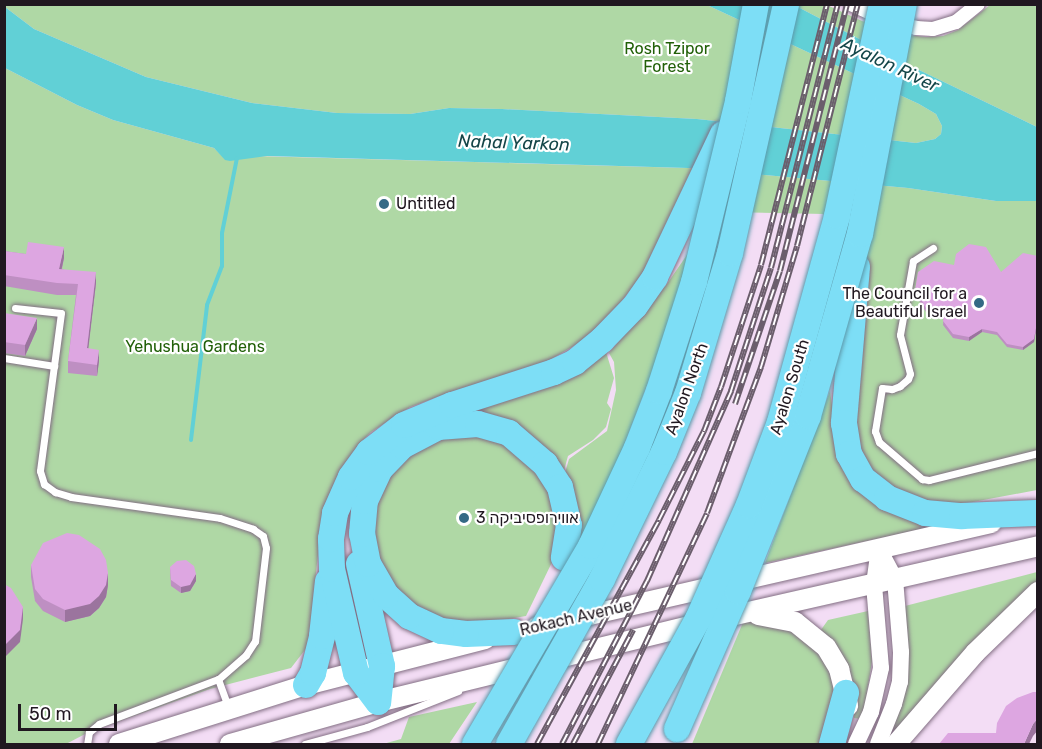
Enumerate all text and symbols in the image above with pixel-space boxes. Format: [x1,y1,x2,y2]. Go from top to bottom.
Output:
water label: Ayalon River [838,33,942,97]
park label: Rosh Tzipor Forest [624,39,710,77]
water label: Nahal Yarkon [457,130,571,156]
place label: Untitled [396,194,456,214]
marker: Untitled [377,197,391,211]
place label: The Council for a Beautiful Israel [842,284,967,322]
marker: The Council for a Beautiful Israel [972,296,986,310]
park label: Yehushua Gardens [125,337,265,357]
street label: Ayalon South [766,337,814,437]
street label: Ayalon North [661,340,713,438]
place label: אווירופסיביקה 3 [476,508,579,528]
marker: אווירופסיביקה 3 [457,511,471,525]
street label: Rokach Avenue [518,596,634,640]
scale bar [21,692,120,730]
text: 50 m [29,703,72,725]

